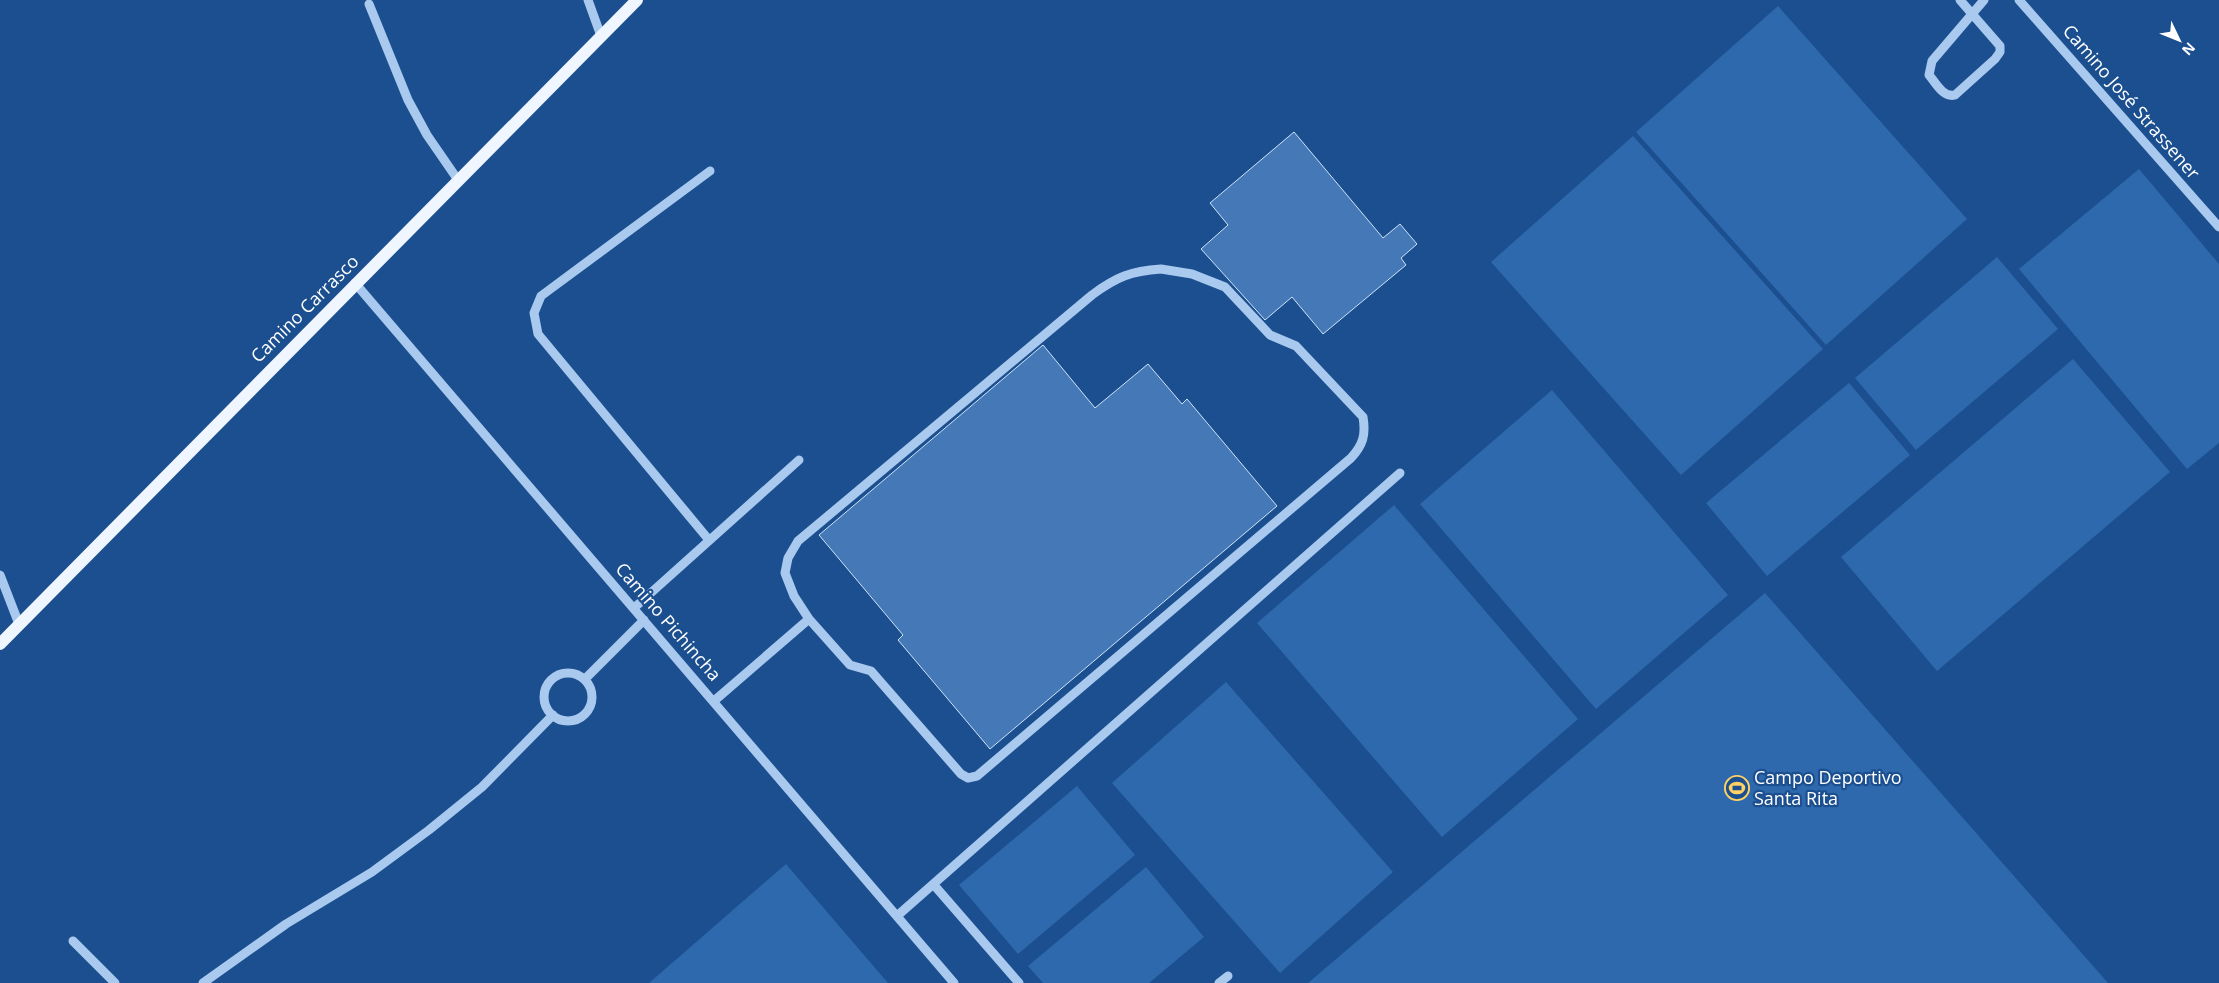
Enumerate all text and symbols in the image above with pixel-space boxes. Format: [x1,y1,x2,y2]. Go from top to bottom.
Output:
north arrow [2154,15,2204,65]
street label: Camino José Strassener [2058,19,2206,184]
text: N [2178,39,2200,60]
street label: Camino Carrasco [245,249,363,367]
street label: Camino Pichincha [611,557,727,686]
place label: Campo Deportivo Santa Rita [1754,765,1902,810]
sports icon: Campo Deportivo Santa Rita [1724,775,1750,801]

